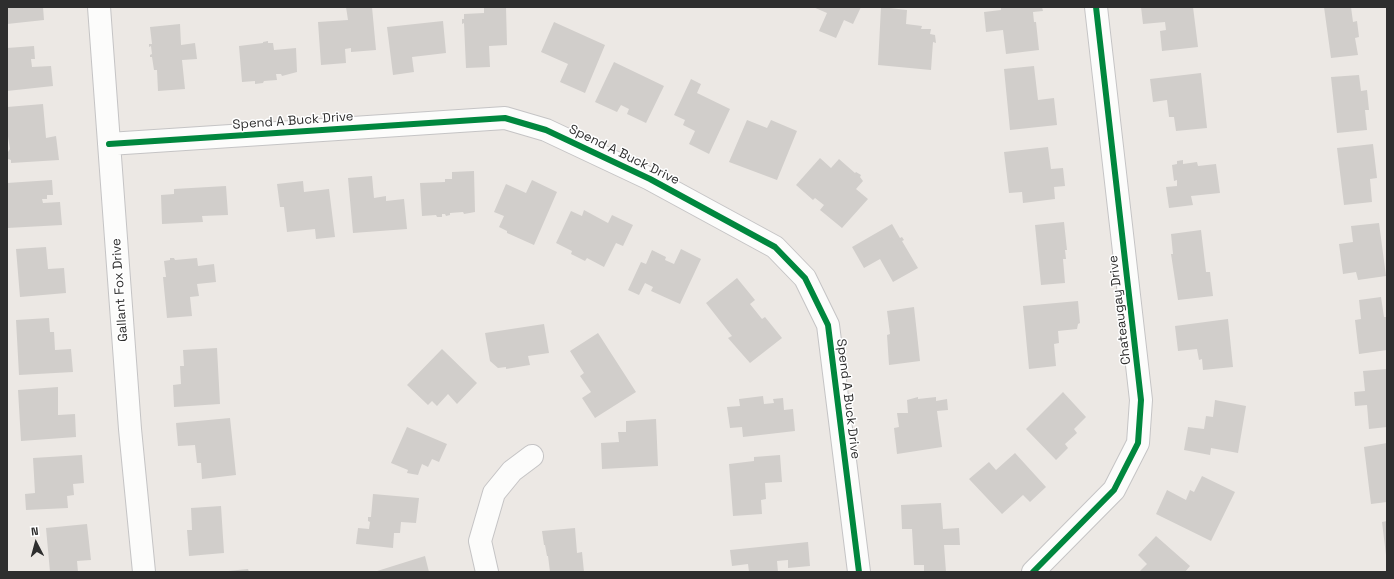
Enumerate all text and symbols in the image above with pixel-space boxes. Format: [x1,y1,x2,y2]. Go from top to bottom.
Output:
street label: Spend A Buck Drive [232,109,354,133]
street label: Spend A Buck Drive [566,121,682,189]
street label: Gallant Fox Drive [109,238,131,342]
street label: Chateaugay Drive [1106,254,1134,366]
street label: Spend A Buck Drive [833,338,863,460]
north arrow [16,523,56,563]
text: N [30,524,39,538]

